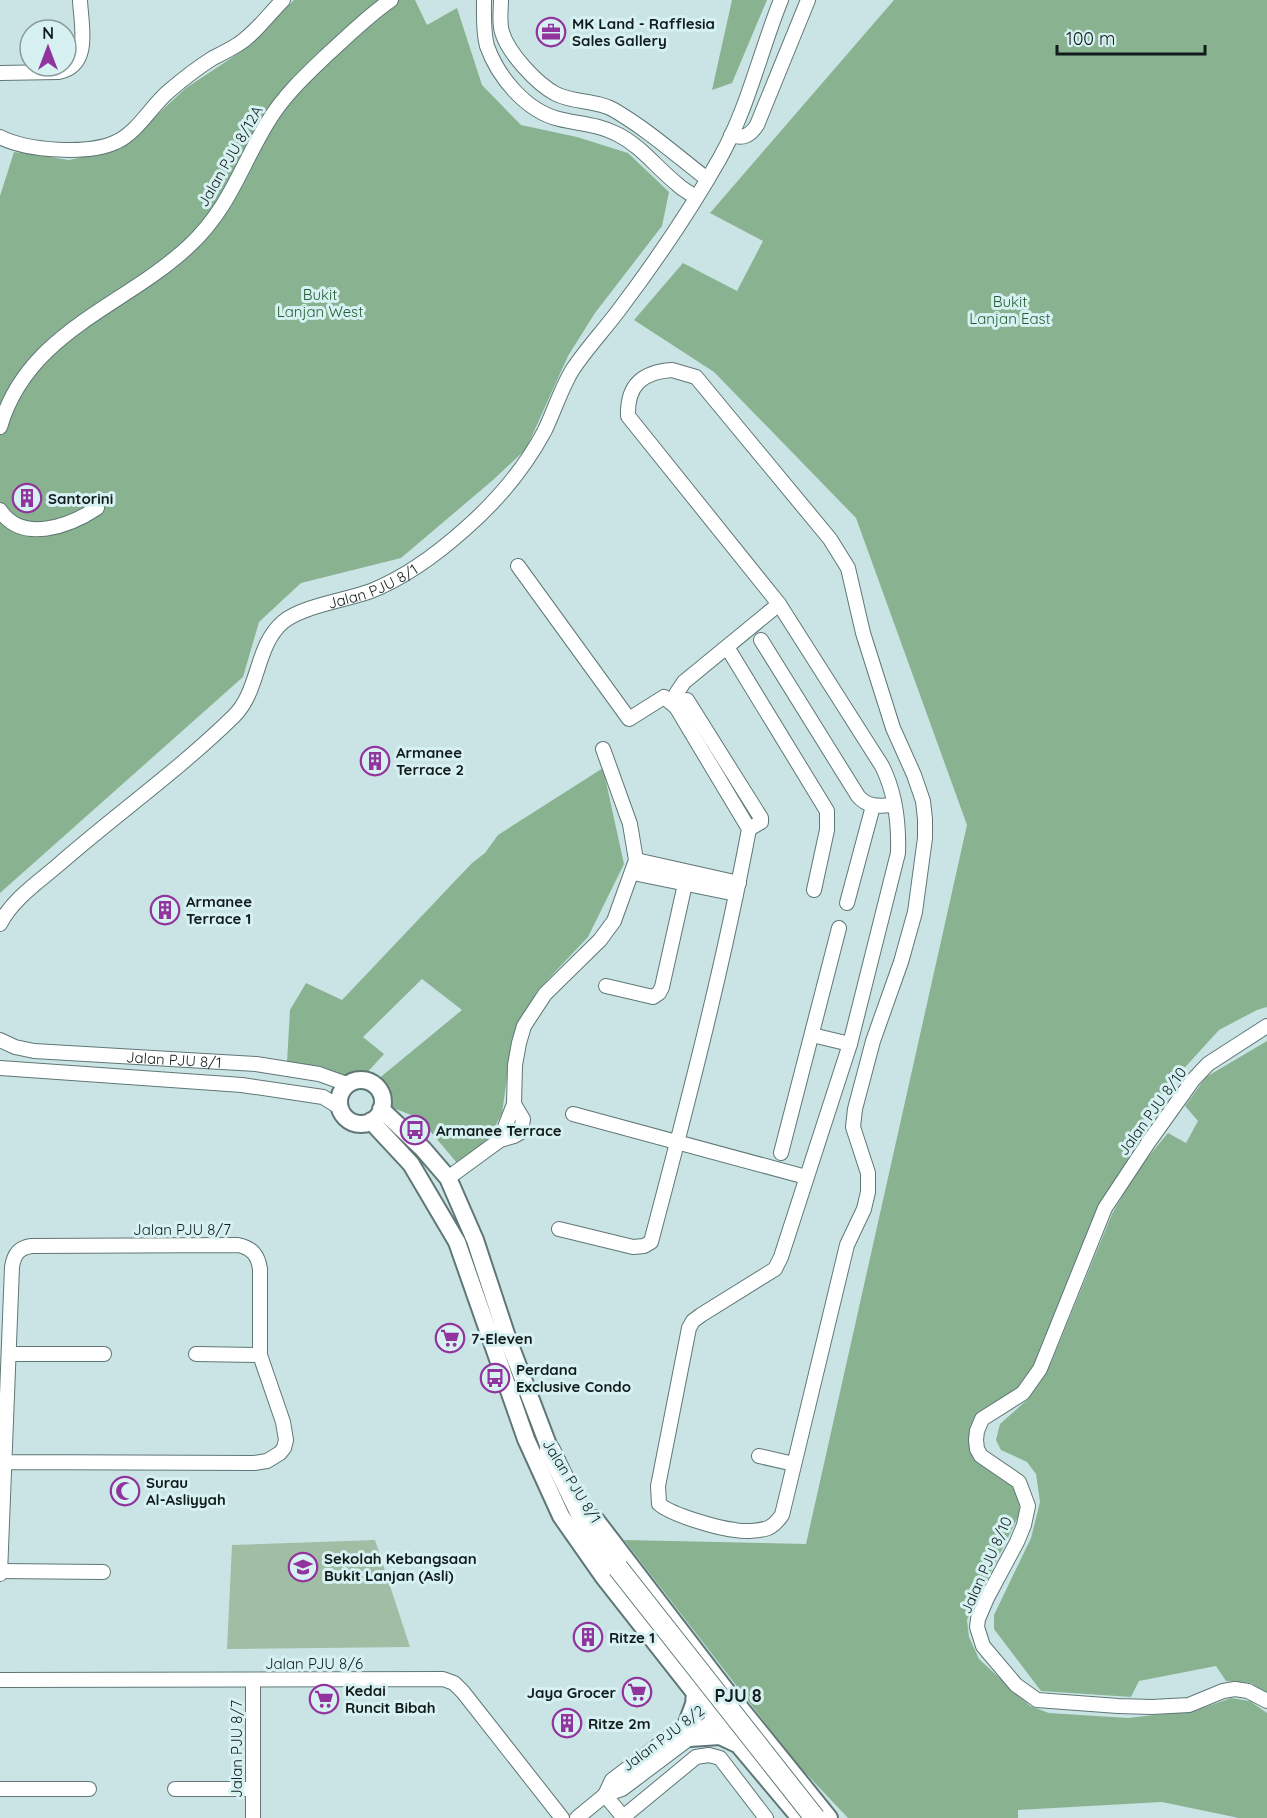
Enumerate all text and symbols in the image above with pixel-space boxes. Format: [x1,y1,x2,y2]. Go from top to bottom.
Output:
place label: MK Land - Rafflesia Sales Gallery [572,14,715,50]
office icon: MK Land - Rafflesia Sales Gallery [535,16,567,48]
north arrow [18,18,78,78]
scale bar [1057,18,1206,56]
text: N [42,23,54,43]
text: 100 m [1066,27,1115,50]
street label: Jalan PJU 8/12A [193,102,267,210]
park label: Bukit Lanjan West [277,285,363,321]
park label: Bukit Lanjan East [969,292,1051,328]
building icon: Santorini [11,482,43,514]
place label: Santorini [48,489,113,508]
street label: Jalan PJU 8/1 [325,559,421,612]
place label: Armanee Terrace 2 [396,743,464,779]
building icon: Armanee Terrace 2 [359,745,391,777]
place label: Armanee Terrace 1 [186,892,252,928]
building icon: Armanee Terrace 1 [149,894,181,926]
street label: Jalan PJU 8/1 [125,1047,222,1071]
street label: Jalan PJU 8/10 [1114,1063,1190,1159]
bus stop icon: Armanee Terrace [399,1114,431,1146]
place label: Armanee Terrace [436,1121,562,1140]
street label: Jalan PJU 8/7 [133,1220,231,1239]
supermarket icon: 7-Eleven [434,1322,466,1354]
place label: 7-Eleven [471,1329,533,1348]
place label: Perdana Exclusive Condo [516,1360,631,1396]
bus stop icon: Perdana Exclusive Condo [479,1362,511,1394]
street label: Jalan PJU 8/1 [539,1435,605,1527]
place label: Surau Al-Asliyyah [146,1473,226,1509]
mosque icon: Surau Al-Asliyyah [109,1475,141,1507]
street label: Jalan PJU 8/10 [956,1513,1016,1617]
place label: Sekolah Kebangsaan Bukit Lanjan (Asli) [324,1549,477,1585]
school or university icon: Sekolah Kebangsaan Bukit Lanjan (Asli) [287,1551,319,1583]
building icon: Ritze 1 [572,1621,604,1653]
place label: Ritze 1 [609,1628,655,1647]
street label: Jalan PJU 8/6 [265,1654,363,1673]
supermarket icon: Jaya Grocer [621,1676,653,1708]
place label: Kedai Runcit Bibah [345,1681,436,1717]
supermarket icon: Kedai Runcit Bibah [308,1683,340,1715]
place label: Jaya Grocer [527,1683,616,1702]
district label: PJU 8 [714,1684,762,1707]
street label: Jalan PJU 8/7 [227,1700,246,1798]
street label: Jalan PJU 8/2 [618,1701,708,1775]
building icon: Ritze 2m [551,1707,583,1739]
place label: Ritze 2m [588,1714,651,1733]

